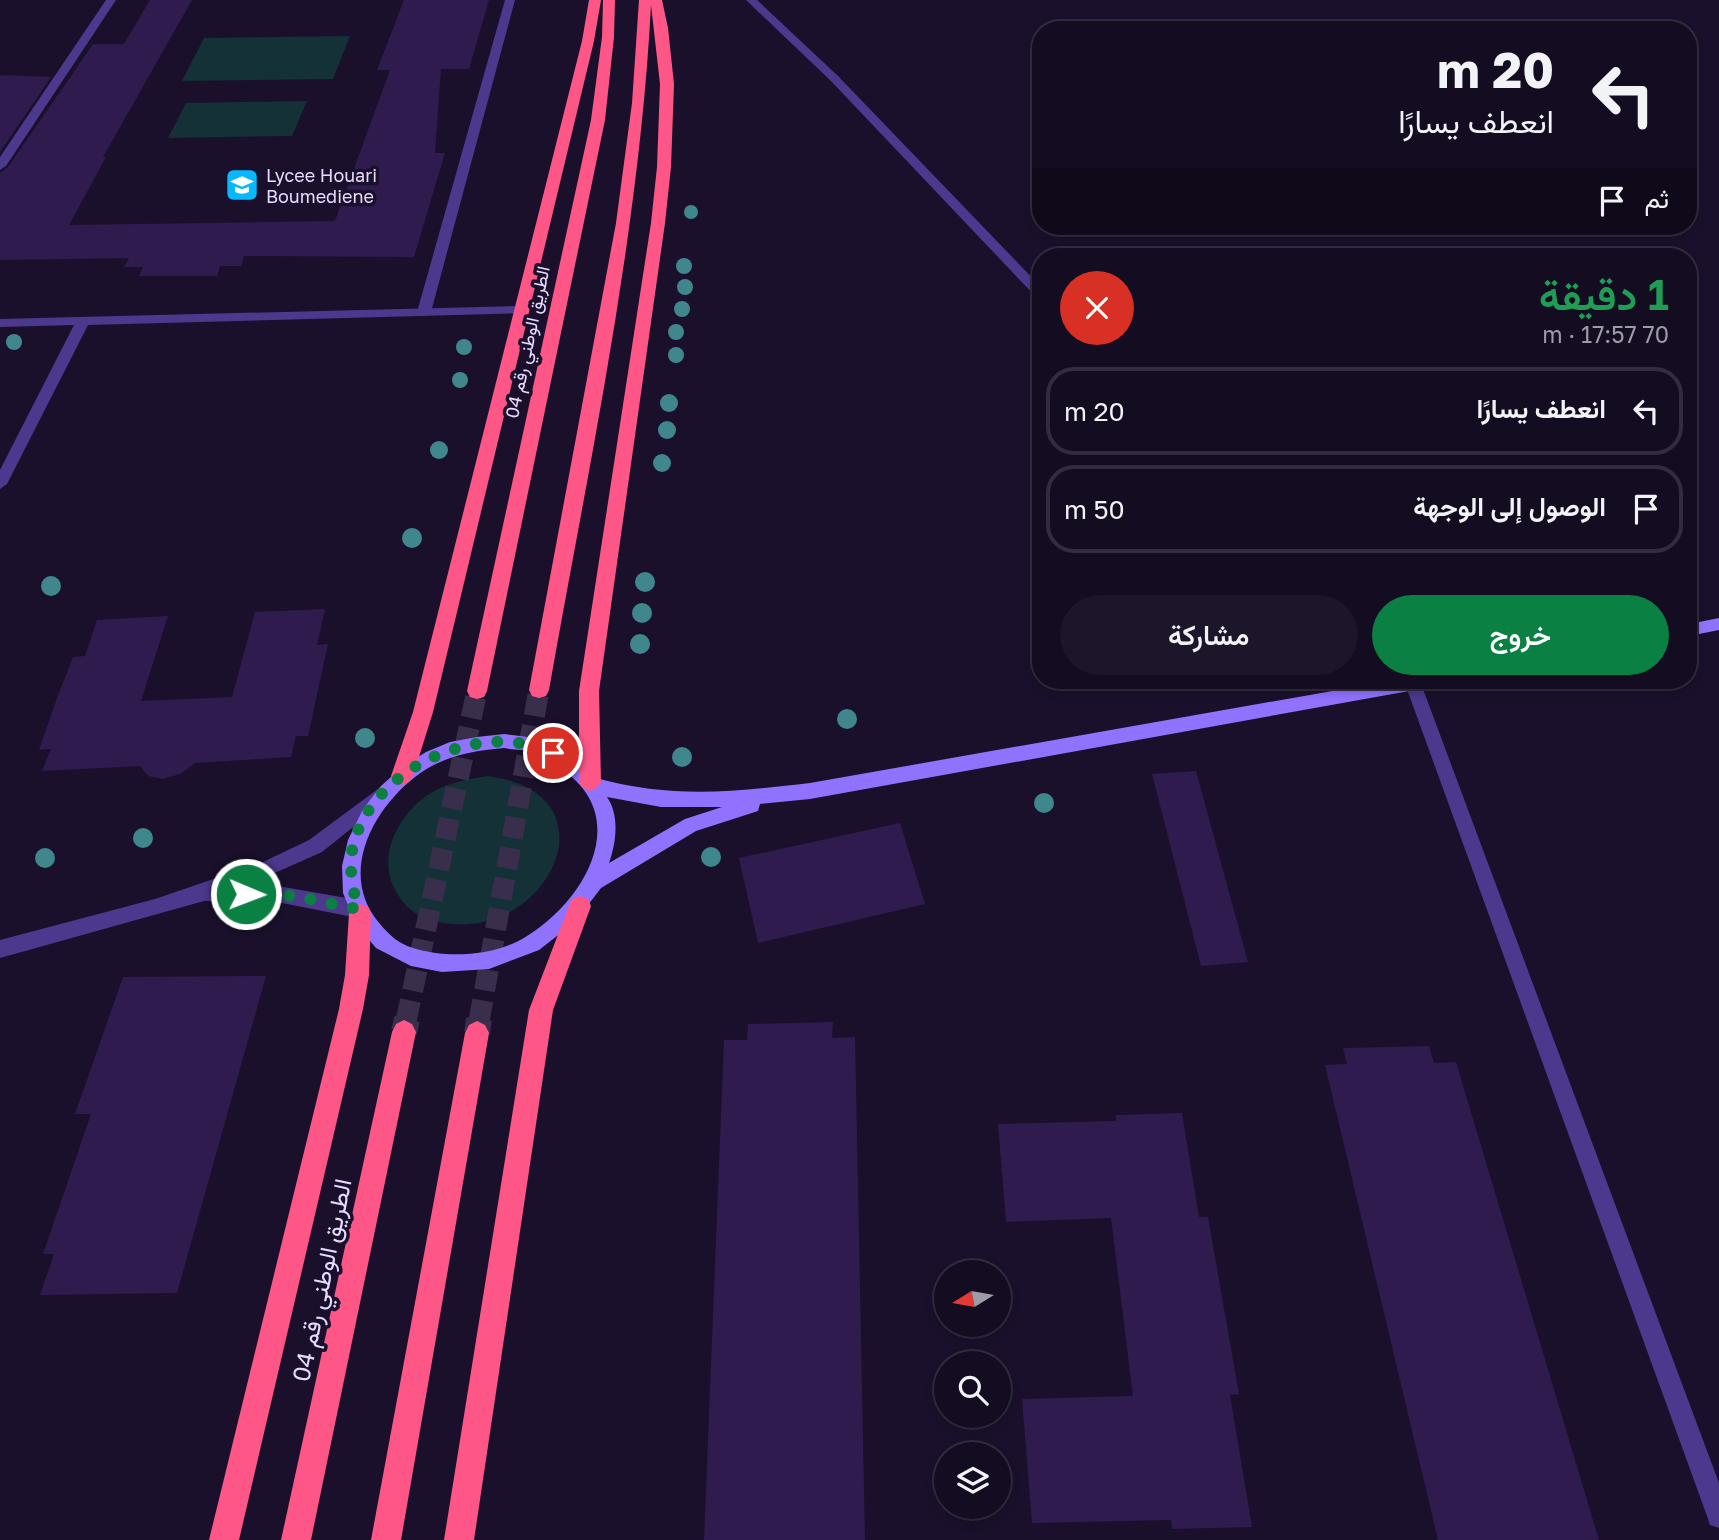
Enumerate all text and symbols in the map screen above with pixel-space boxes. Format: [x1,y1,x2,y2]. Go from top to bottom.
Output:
text: 20 m [1437,40,1554,99]
icon: left [1578,49,1669,140]
text: انعطف يسارًا [1398,102,1554,140]
place label: Lycee Houari Boumediene [266,164,377,207]
school or university icon: Lycee Houari Boumediene [223,166,261,204]
icon: arrive [1593,182,1631,220]
text: ثم [1645,183,1669,214]
street label: الطريق الوطني رقم 04 [500,264,559,421]
text: 1 دقيقة [1539,269,1669,319]
button: close [1060,271,1134,345]
text: 70 m · 17:57 [1542,320,1669,348]
icon: left [1627,392,1665,430]
text: انعطف يسارًا [1476,393,1606,424]
text: 20 m [1064,396,1125,427]
icon: arrive [1627,490,1665,528]
text: الوصول إلى الوجهة [1413,491,1606,522]
text: 50 m [1064,494,1125,525]
button: مشاركة [1060,595,1358,675]
button: خروج [1372,595,1669,675]
pin [523,723,583,783]
icon: arrive [534,734,572,772]
position arrow [209,857,283,931]
street label: الطريق الوطني رقم 04 [285,1176,363,1385]
north arrow [934,1260,1012,1337]
map controls [934,1260,1011,1519]
button: search [934,1351,1011,1428]
button: layers [934,1442,1011,1519]

